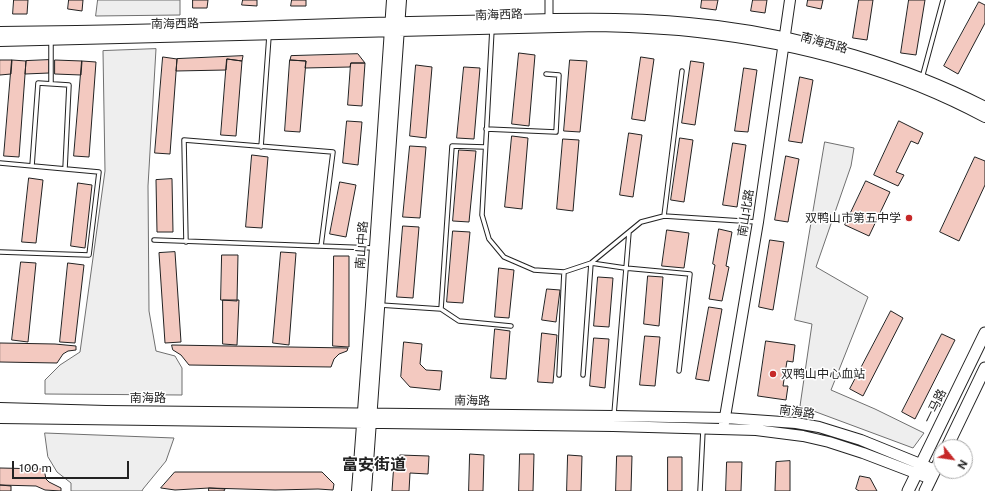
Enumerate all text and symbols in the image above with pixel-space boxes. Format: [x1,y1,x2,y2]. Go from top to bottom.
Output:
street label: 南海西路 [475,7,523,23]
street label: 南海西路 [151,16,199,32]
street label: 南海西路 [799,30,849,56]
street label: 南山北路 [735,188,757,238]
place label: 双鸭山市第五中学 [805,211,901,225]
marker: 双鸭山市第五中学 [904,213,914,223]
street label: 南山中路 [353,221,371,269]
place label: 双鸭山中心血站 [781,367,865,381]
marker: 双鸭山中心血站 [768,369,778,379]
street label: 一马路 [921,387,949,425]
street label: 南海路 [130,391,166,405]
street label: 南海路 [454,393,490,409]
street label: 南海路 [778,403,816,421]
north arrow [933,439,973,479]
scale bar [14,453,131,479]
district label: 富安街道 [342,455,406,475]
text: N [955,458,970,471]
text: 100 m [19,461,52,475]

